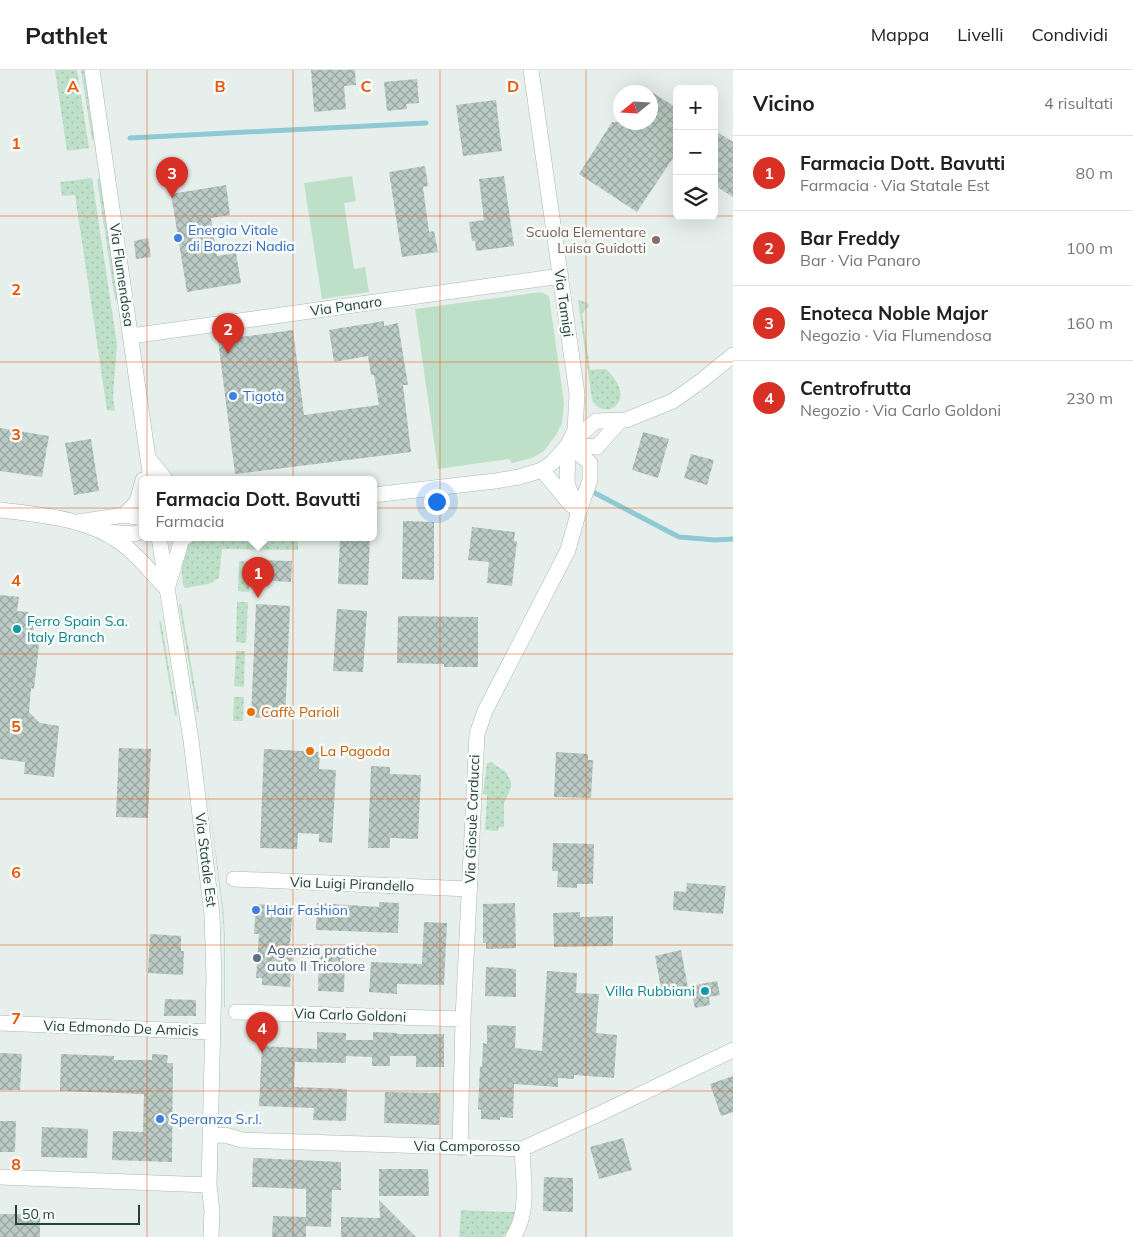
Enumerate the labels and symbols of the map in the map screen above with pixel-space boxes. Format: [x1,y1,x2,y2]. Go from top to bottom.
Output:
text: A [67,76,79,96]
text: B [214,76,226,96]
text: C [361,76,372,96]
text: D [507,76,519,96]
north arrow [613,85,658,130]
text: 1 [11,133,21,153]
pin: 3 [156,157,188,198]
place label: Energia Vitale di Barozzi Nadia [188,221,295,255]
street label: Via Flumendosa [106,222,138,328]
place label: Scuola Elementare Luisa Guidotti [526,223,646,257]
marker: Energia Vitale di Barozzi Nadia [172,232,184,244]
marker: Scuola Elementare Luisa Guidotti [650,234,662,246]
street label: Via Tamigi [550,268,578,338]
text: 2 [11,279,21,299]
street label: Via Panaro [309,292,383,320]
pin: 2 [212,313,244,354]
place label: Tigotà [243,387,284,405]
marker: Tigotà [227,390,239,402]
text: 3 [11,424,21,444]
your location [424,489,450,515]
pin: 1 [242,557,274,598]
text: 4 [11,570,21,590]
place label: Ferro Spain S.a. Italy Branch [27,612,128,646]
marker: Ferro Spain S.a. Italy Branch [11,623,23,635]
place label: Caffè Parioli [261,703,339,721]
marker: Caffè Parioli [245,706,257,718]
text: 5 [11,716,21,736]
place label: La Pagoda [320,742,390,760]
marker: La Pagoda [304,745,316,757]
street label: Via Giosuè Carducci [461,754,483,884]
street label: Via Statale Est [191,812,221,908]
text: 6 [11,862,21,882]
street label: Via Luigi Pirandello [290,873,414,895]
place label: Hair Fashion [266,901,348,919]
marker: Hair Fashion [250,904,262,916]
place label: Agenzia pratiche auto Il Tricolore [267,941,377,975]
marker: Agenzia pratiche auto Il Tricolore [251,952,263,964]
place label: Villa Rubbiani [605,982,695,1000]
marker: Villa Rubbiani [699,985,711,997]
street label: Via Carlo Goldoni [293,1004,407,1026]
text: 7 [11,1008,21,1028]
pin: 4 [246,1012,278,1053]
street label: Via Edmondo De Amicis [43,1016,199,1040]
place label: Speranza S.r.l. [170,1110,262,1128]
marker: Speranza S.r.l. [154,1113,166,1125]
street label: Via Camporosso [414,1137,520,1155]
text: 8 [11,1154,21,1174]
scale bar [15,1202,140,1225]

